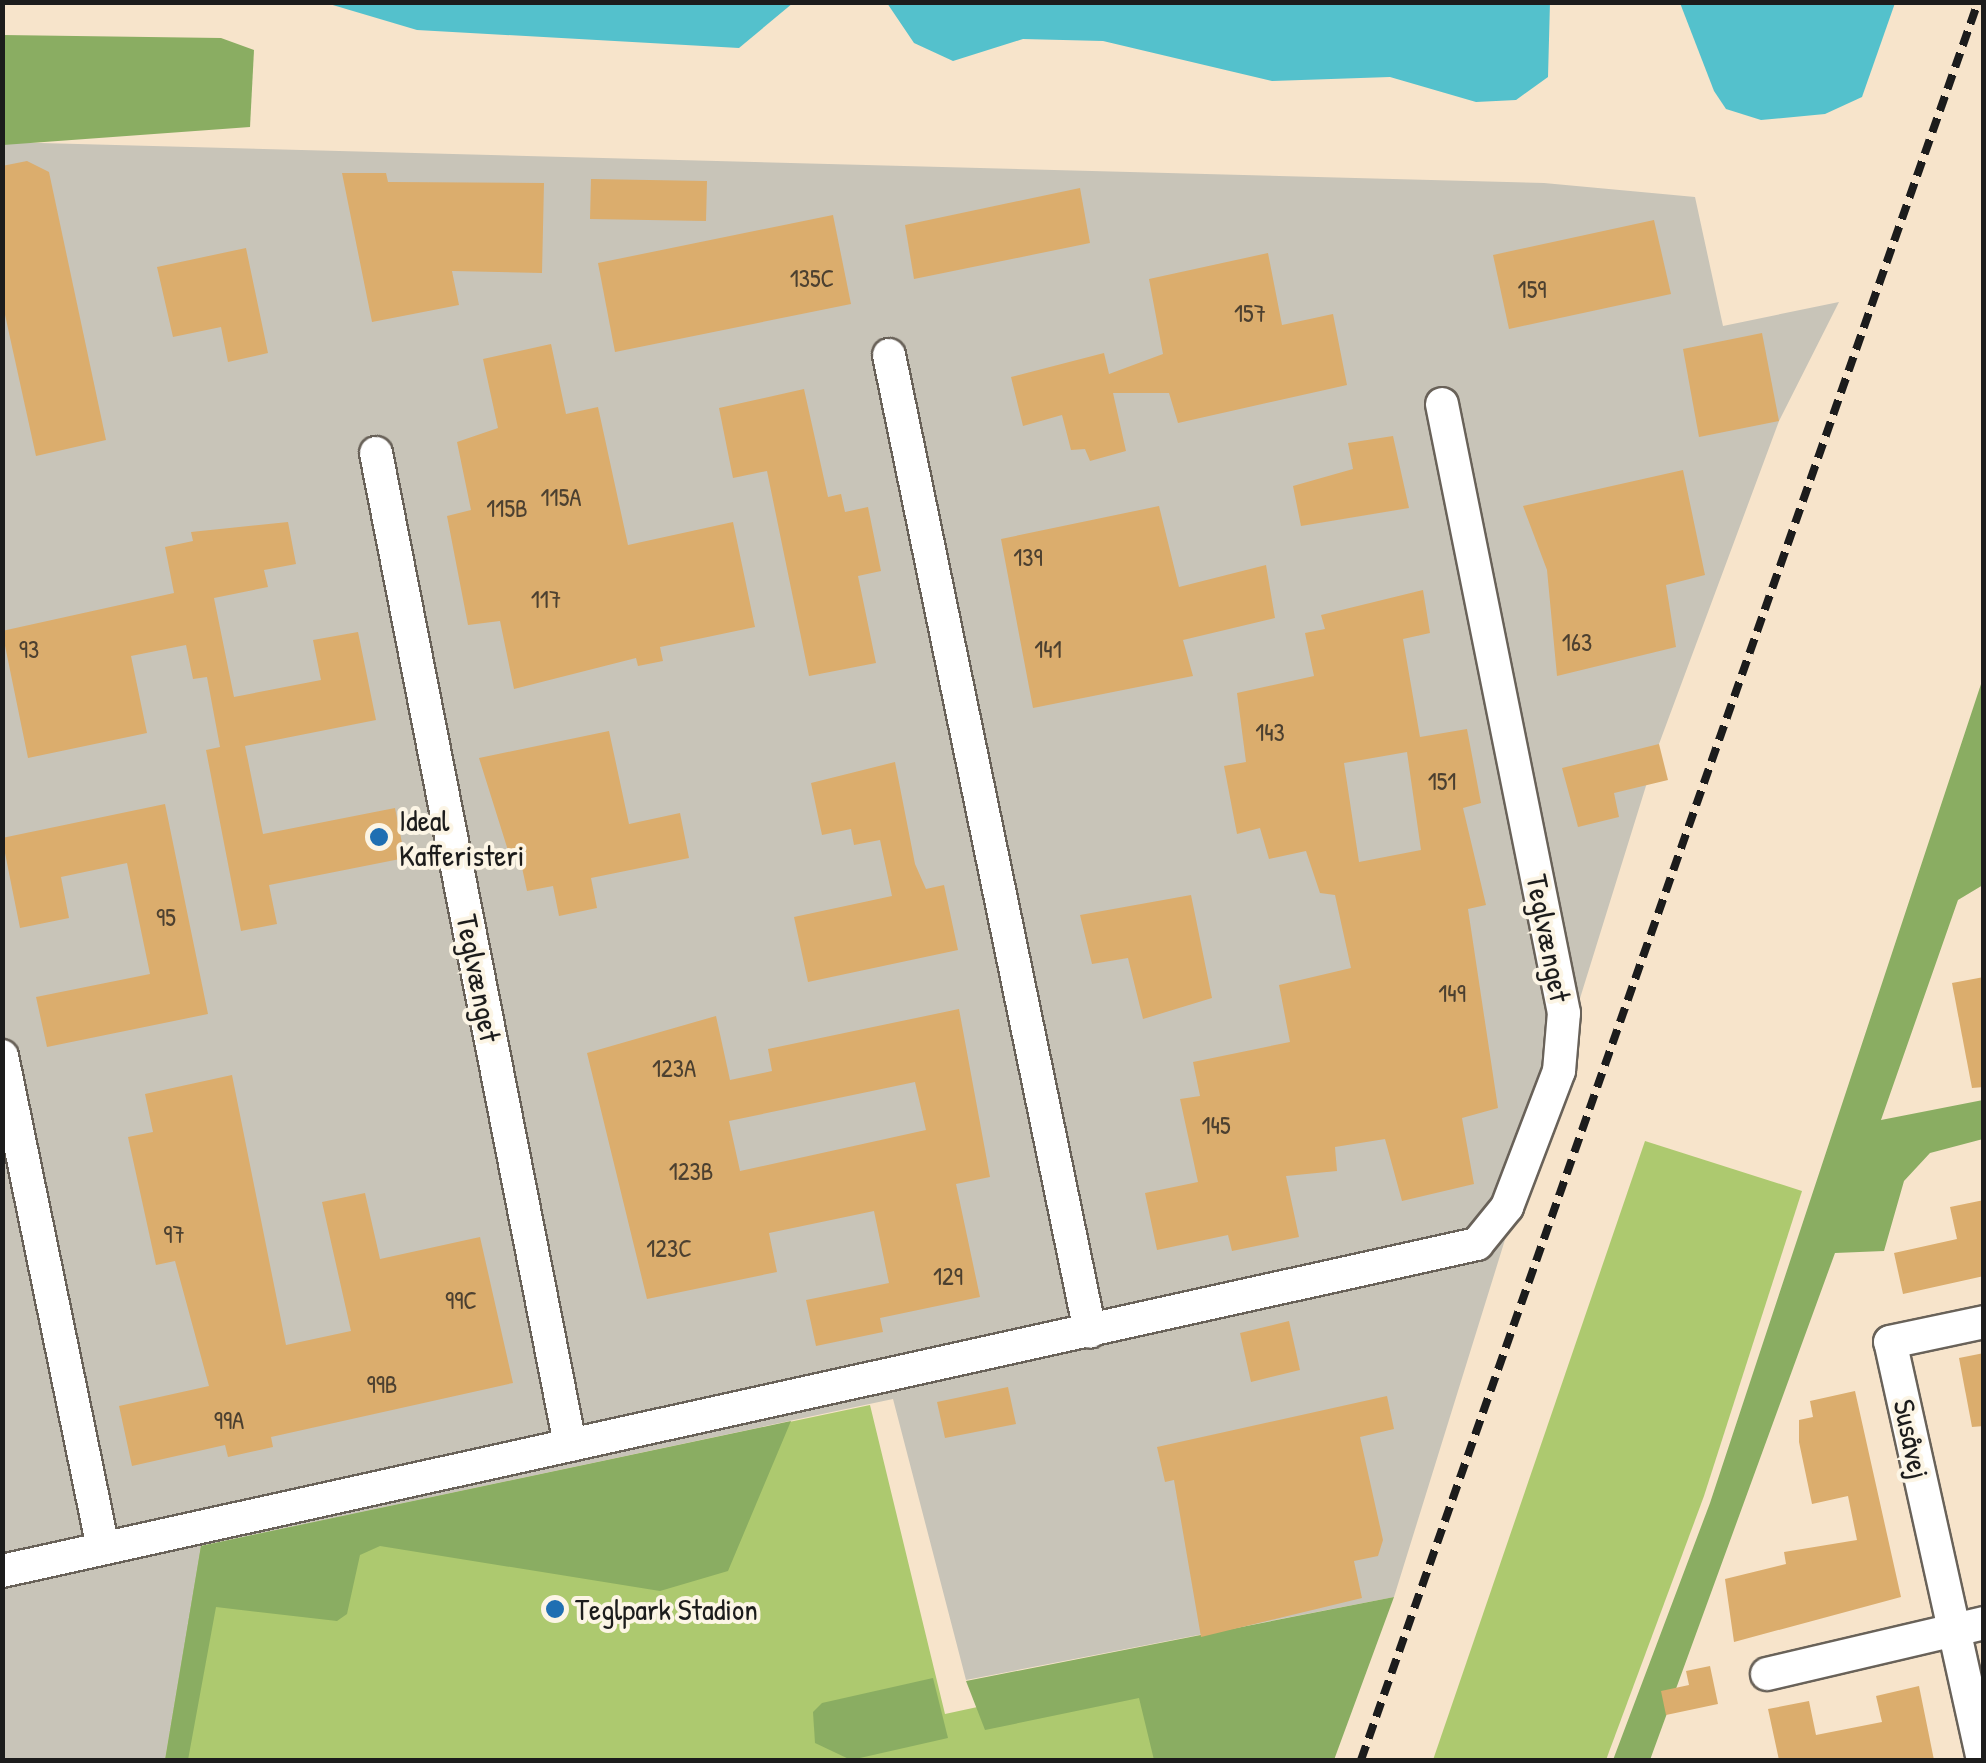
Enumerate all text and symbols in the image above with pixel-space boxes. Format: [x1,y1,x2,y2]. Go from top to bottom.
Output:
house number: 135C [790,263,834,293]
house number: 159 [1518,274,1546,304]
house number: 157 [1234,298,1266,328]
house number: 115A [541,482,581,512]
house number: 115B [486,493,528,523]
house number: 139 [1013,542,1043,572]
house number: 117 [531,584,561,614]
house number: 163 [1562,627,1592,657]
house number: 93 [19,634,39,664]
house number: 141 [1034,634,1062,664]
house number: 143 [1255,717,1285,747]
house number: 151 [1428,766,1456,796]
place label: Ideal Kafferisteri [399,802,524,872]
marker: Ideal Kafferisteri [368,826,390,848]
street label: Teglvænget [1519,871,1579,1005]
house number: 95 [156,902,176,932]
street label: Teglvænget [449,911,509,1045]
house number: 149 [1438,978,1466,1008]
house number: 123A [652,1053,696,1083]
house number: 145 [1201,1110,1231,1140]
house number: 123B [669,1156,713,1186]
house number: 97 [163,1219,185,1249]
house number: 123C [646,1233,692,1263]
house number: 129 [933,1261,963,1291]
house number: 99C [445,1285,477,1315]
house number: 99B [366,1369,398,1399]
street label: Susåvej [1886,1396,1938,1482]
house number: 99A [214,1405,244,1435]
place label: Teglpark Stadion [575,1591,758,1627]
marker: Teglpark Stadion [544,1598,566,1620]

